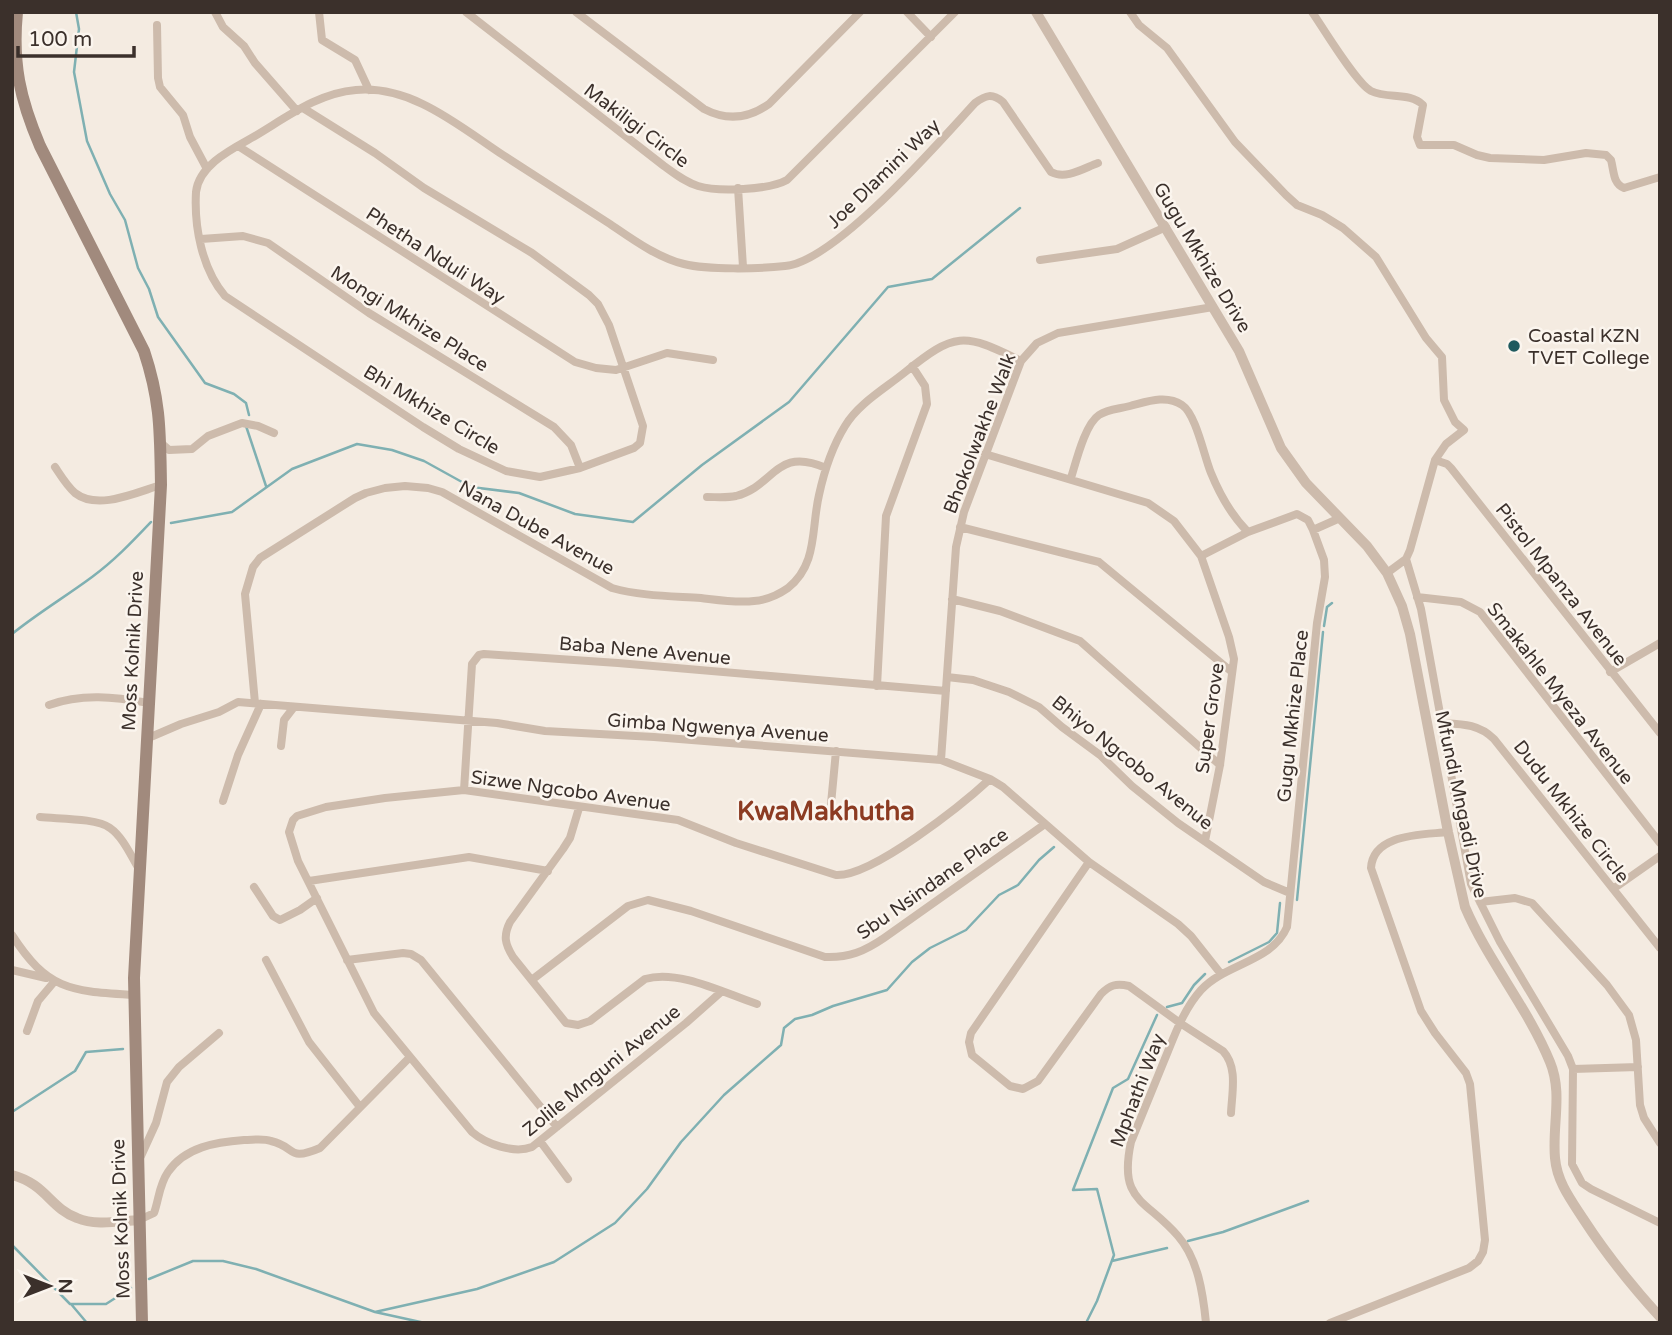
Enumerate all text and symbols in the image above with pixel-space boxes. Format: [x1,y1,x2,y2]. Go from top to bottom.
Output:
scale bar [18,14,133,58]
text: 100 m [28,27,92,52]
street label: Makiligi Circle [580,79,693,172]
street label: Joe Dlamini Way [823,114,945,233]
street label: Gugu Mkhize Drive [1149,178,1256,337]
street label: Phetha Nduli Way [362,203,509,309]
street label: Mongi Mkhize Place [327,261,492,376]
place label: Coastal KZN TVET College [1528,325,1650,369]
marker: Coastal KZN TVET College [1506,338,1522,354]
street label: Bhokolwakhe Walk [939,350,1021,517]
street label: Bhi Mkhize Circle [359,361,503,459]
street label: Nana Dube Avenue [455,476,618,580]
street label: Pistol Mpanza Avenue [1491,499,1632,670]
street label: Moss Kolnik Drive [118,570,148,732]
street label: Smakahle Myeza Avenue [1482,598,1638,789]
street label: Gugu Mkhize Place [1273,629,1313,803]
street label: Baba Nene Avenue [558,633,732,669]
street label: Super Grove [1191,661,1229,775]
street label: Bhiyo Ngcobo Avenue [1047,691,1217,835]
street label: Mfundi Mngadi Drive [1430,708,1492,900]
street label: Gimba Ngwenya Avenue [606,709,829,747]
street label: Dudu Mkhize Circle [1509,736,1634,887]
street label: Sizwe Ngcobo Avenue [470,766,672,816]
district label: KwaMakhutha [737,796,915,827]
street label: Sbu Nsindane Place [853,823,1012,944]
street label: Zolile Mnguni Avenue [519,1001,685,1141]
street label: Mphathi Way [1106,1030,1170,1150]
street label: Moss Kolnik Drive [107,1139,135,1299]
north arrow [14,1251,84,1321]
text: N [54,1278,76,1294]

